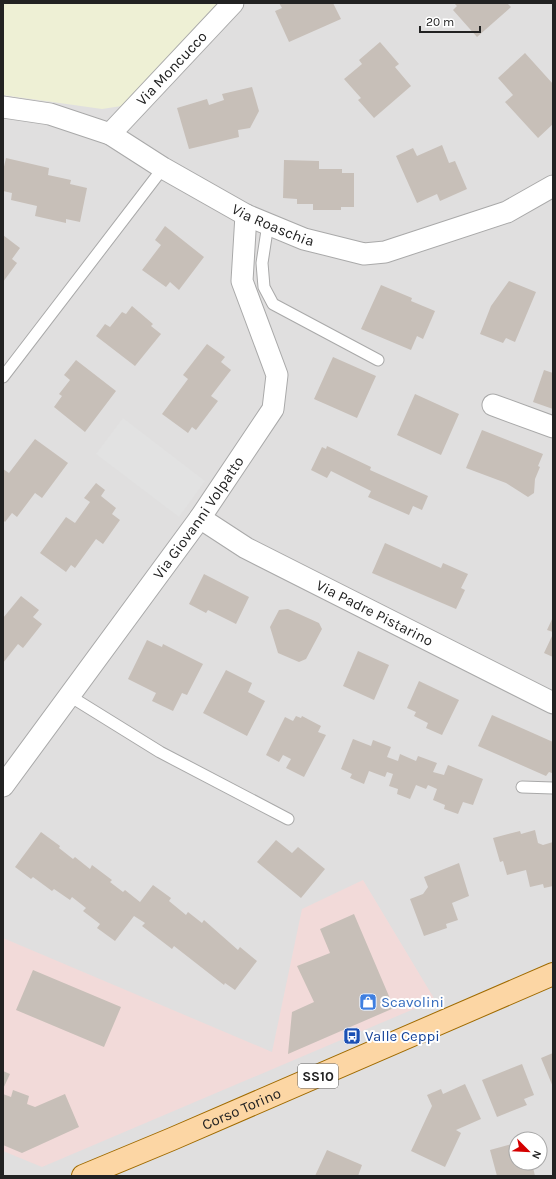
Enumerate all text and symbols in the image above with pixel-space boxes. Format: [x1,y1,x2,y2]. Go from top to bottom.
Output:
scale bar [420,8,480,34]
text: 20 m [426,15,454,29]
street label: Via Moncucco [132,27,211,109]
street label: Via Roaschia [228,200,316,250]
street label: Via Giovanni Volpatto [149,453,248,583]
street label: Via Padre Pistarino [313,576,436,650]
shop icon: Scavolini [358,992,378,1012]
place label: Scavolini [381,993,444,1011]
bus stop icon: Valle Ceppi [342,1026,362,1046]
place label: Valle Ceppi [365,1027,440,1045]
road number: SS10 [298,1064,338,1088]
street label: Corso Torino [199,1084,284,1134]
north arrow [508,1131,548,1171]
text: N [529,1149,544,1161]

